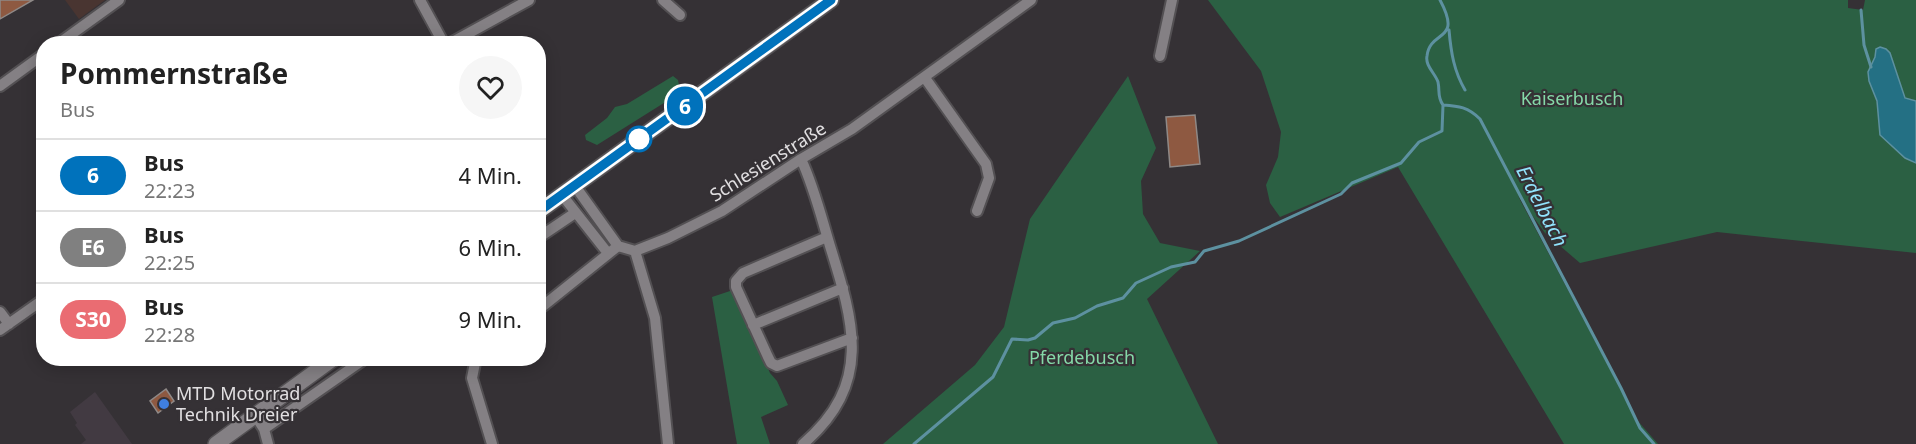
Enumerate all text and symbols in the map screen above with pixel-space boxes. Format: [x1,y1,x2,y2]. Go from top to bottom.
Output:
text: Pommernstraße [60,54,288,92]
button: heart [459,56,522,119]
line badge: 6 [666,86,704,126]
park label: Kaiserbusch [1521,86,1623,110]
text: 6 [679,92,691,120]
text: Bus [60,96,95,123]
street label: Schlesienstraße [705,116,830,207]
unlabelled marker [626,126,652,152]
text: Bus [144,147,184,177]
text: 4 Min. [459,160,522,190]
water label: Erdelbach [1510,160,1574,251]
text: 6 [87,161,99,189]
text: 22:23 [144,177,195,204]
text: Bus [144,219,184,249]
text: 6 Min. [459,232,522,262]
text: E6 [81,233,105,261]
text: 22:25 [144,249,195,276]
text: Bus [144,291,184,321]
text: 9 Min. [459,304,522,334]
text: S30 [75,305,111,333]
text: 22:28 [144,321,195,348]
park label: Pferdebusch [1029,345,1135,369]
place label: MTD Motorrad Technik Dreier [176,381,300,426]
marker: MTD Motorrad Technik Dreier [157,397,171,411]

